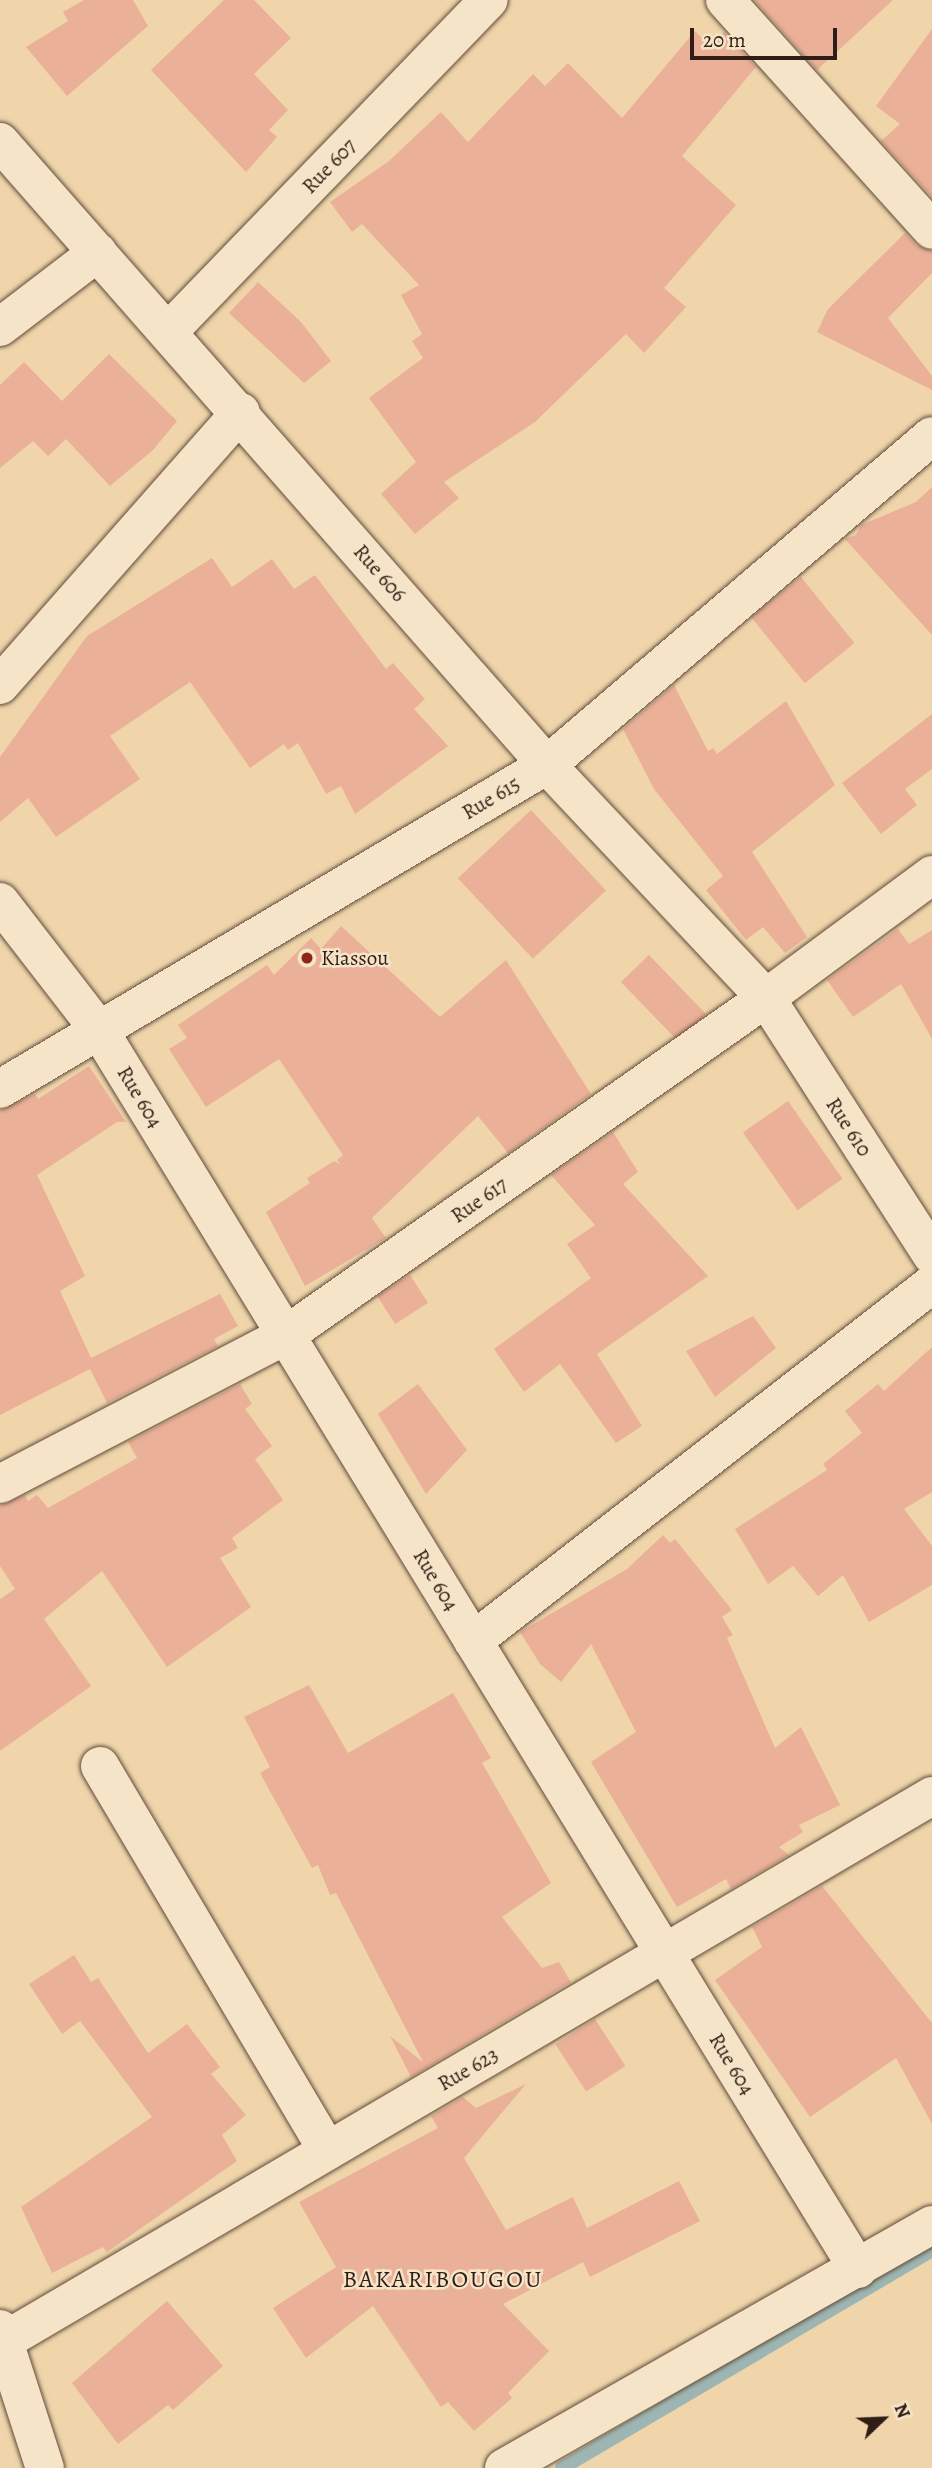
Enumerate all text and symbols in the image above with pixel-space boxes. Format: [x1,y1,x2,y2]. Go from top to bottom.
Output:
scale bar [694,14,841,58]
text: 20 m [703,26,746,54]
street label: Rue 607 [297,133,361,199]
street label: Rue 606 [348,539,412,607]
street label: Rue 615 [457,771,525,825]
place label: Kiassou [321,945,389,971]
marker: Kiassou [299,950,315,966]
street label: Rue 604 [112,1062,168,1132]
street label: Rue 610 [821,1093,877,1161]
street label: Rue 617 [446,1172,512,1228]
street label: Rue 604 [408,1545,464,1615]
street label: Rue 604 [704,2029,760,2099]
street label: Rue 623 [433,2042,503,2096]
district label: BAKARIBOUGOU [344,2266,542,2294]
north arrow [848,2384,918,2454]
text: N [888,2399,917,2422]

